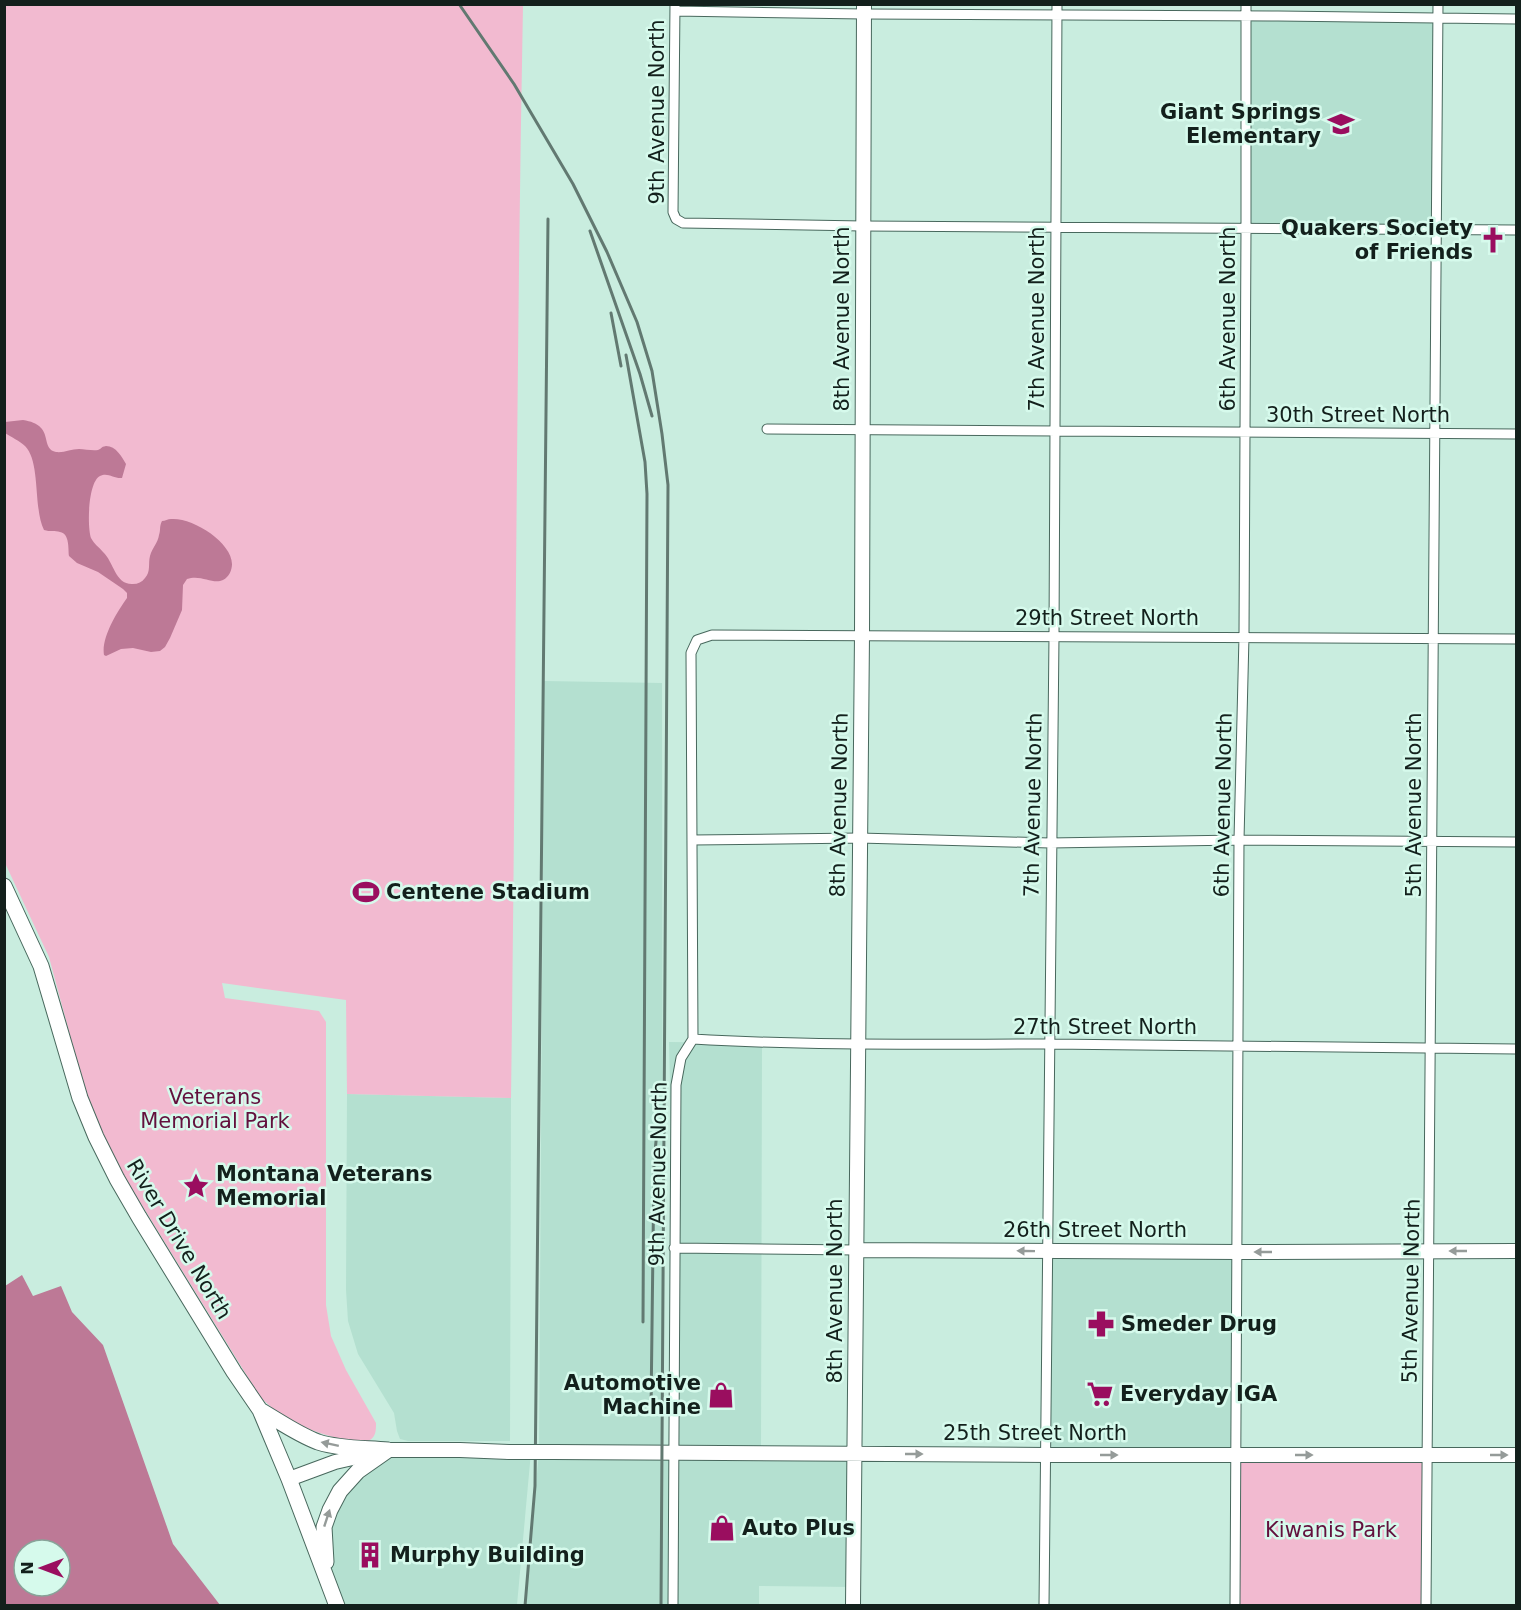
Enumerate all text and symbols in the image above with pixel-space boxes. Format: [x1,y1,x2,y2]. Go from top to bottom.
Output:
street label: 9th Avenue North [645,19,669,205]
place label: Giant Springs Elementary [1160,100,1321,148]
school or university icon: Giant Springs Elementary [1326,109,1356,139]
place label: Quakers Society of Friends [1281,216,1473,264]
church icon: Quakers Society of Friends [1478,225,1508,255]
street label: 8th Avenue North [830,226,854,412]
street label: 7th Avenue North [1025,226,1049,412]
street label: 6th Avenue North [1216,226,1240,412]
street label: 30th Street North [1266,403,1450,427]
street label: 29th Street North [1015,606,1199,630]
street label: 8th Avenue North [825,712,853,898]
street label: 7th Avenue North [1019,712,1047,898]
street label: 6th Avenue North [1209,712,1237,898]
street label: 5th Avenue North [1402,712,1426,898]
sports icon: Centene Stadium [351,877,381,907]
place label: Centene Stadium [386,880,590,904]
street label: 27th Street North [1013,1015,1197,1039]
street label: 9th Avenue North [644,1081,672,1267]
park label: Veterans Memorial Park [140,1085,291,1133]
street label: River Drive North [122,1155,236,1323]
place label: Montana Veterans Memorial [216,1162,433,1210]
place icon: Montana Veterans Memorial [181,1171,211,1201]
street label: 8th Avenue North [823,1198,847,1384]
street label: 5th Avenue North [1397,1198,1425,1384]
street label: 26th Street North [1003,1218,1187,1242]
one-way arrow [1017,1246,1036,1256]
one-way arrow [1449,1246,1468,1256]
one-way arrow [1254,1247,1273,1256]
pharmacy icon: Smeder Drug [1086,1309,1116,1339]
place label: Smeder Drug [1121,1312,1277,1336]
place label: Automotive Machine [564,1371,701,1419]
supermarket icon: Everyday IGA [1085,1379,1115,1409]
shop icon: Automotive Machine [706,1380,736,1410]
place label: Everyday IGA [1120,1382,1278,1406]
street label: 25th Street North [943,1421,1127,1445]
one-way arrow [321,1439,340,1449]
one-way arrow [904,1449,923,1459]
one-way arrow [1099,1450,1118,1459]
one-way arrow [1294,1450,1313,1460]
one-way arrow [1489,1450,1508,1460]
one-way arrow [323,1509,333,1527]
shop icon: Auto Plus [707,1513,737,1543]
place label: Auto Plus [742,1516,855,1540]
park label: Kiwanis Park [1265,1518,1398,1542]
north arrow [12,1538,72,1598]
building icon: Murphy Building [355,1540,385,1570]
place label: Murphy Building [390,1543,585,1567]
text: N [18,1561,37,1575]

